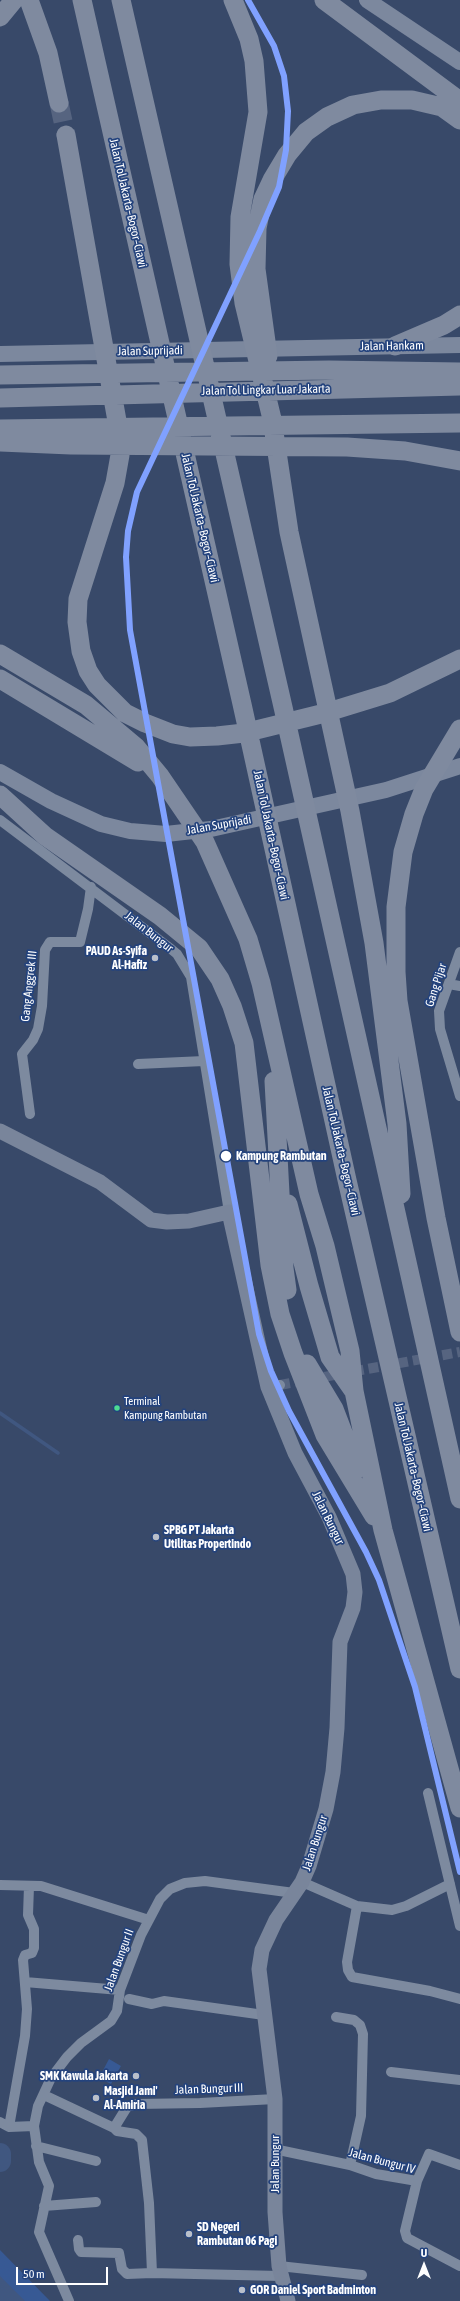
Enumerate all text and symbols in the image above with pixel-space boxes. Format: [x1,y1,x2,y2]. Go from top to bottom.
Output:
street label: Jalan Tol Jakarta–Bogor–Ciawi [106,137,150,269]
street label: Jalan Hankam [360,338,424,354]
street label: Jalan Suprijadi [117,343,183,359]
street label: Jalan Tol Lingkar Luar Jakarta [201,382,331,398]
street label: Jalan Tol Jakarta–Bogor–Ciawi [178,452,222,584]
street label: Jalan Tol Jakarta–Bogor–Ciawi [250,769,292,901]
street label: Jalan Suprijadi [186,812,252,838]
street label: Jalan Bungur [122,909,176,955]
place label: PAUD As-Syifa Al-Hafiz [86,944,147,972]
street label: Gang Anggrek III [18,950,40,1022]
marker: PAUD As-Syifa Al-Hafiz [150,953,160,963]
street label: Gang Pijar [422,961,450,1009]
street label: Jalan Tol Jakarta–Bogor–Ciawi [319,1085,363,1217]
marker: Kampung Rambutan [219,1149,233,1163]
place label: Kampung Rambutan [236,1149,327,1163]
place label: Terminal Kampung Rambutan [124,1395,207,1421]
street label: Jalan Tol Jakarta–Bogor–Ciawi [391,1401,435,1533]
marker: Terminal Kampung Rambutan [112,1403,122,1413]
street label: Jalan Bungur [309,1489,347,1547]
place label: SPBG PT Jakarta Utilitas Propertindo [164,1523,251,1551]
marker: SPBG PT Jakarta Utilitas Propertindo [151,1532,161,1542]
street label: Jalan Bungur [299,1813,331,1873]
street label: Jalan Bungur II [101,1927,137,1993]
place label: SMK Kawula Jakarta [40,2069,128,2083]
marker: SMK Kawula Jakarta [131,2071,141,2081]
street label: Jalan Bungur III [175,2081,243,2097]
place label: Masjid Jami' Al-Amiria [104,2084,157,2112]
marker: Masjid Jami' Al-Amiria [91,2093,101,2103]
street label: Jalan Bungur [268,2135,282,2193]
street label: Jalan Bungur IV [347,2145,417,2177]
place label: SD Negeri Rambutan 06 Pagi [197,2220,277,2248]
marker: SD Negeri Rambutan 06 Pagi [184,2229,194,2239]
north arrow [404,2245,444,2285]
text: U [421,2247,427,2259]
scale bar [18,2259,110,2285]
text: 50 m [23,2267,45,2281]
place label: GOR Daniel Sport Badminton [250,2283,376,2297]
marker: GOR Daniel Sport Badminton [237,2285,247,2295]

